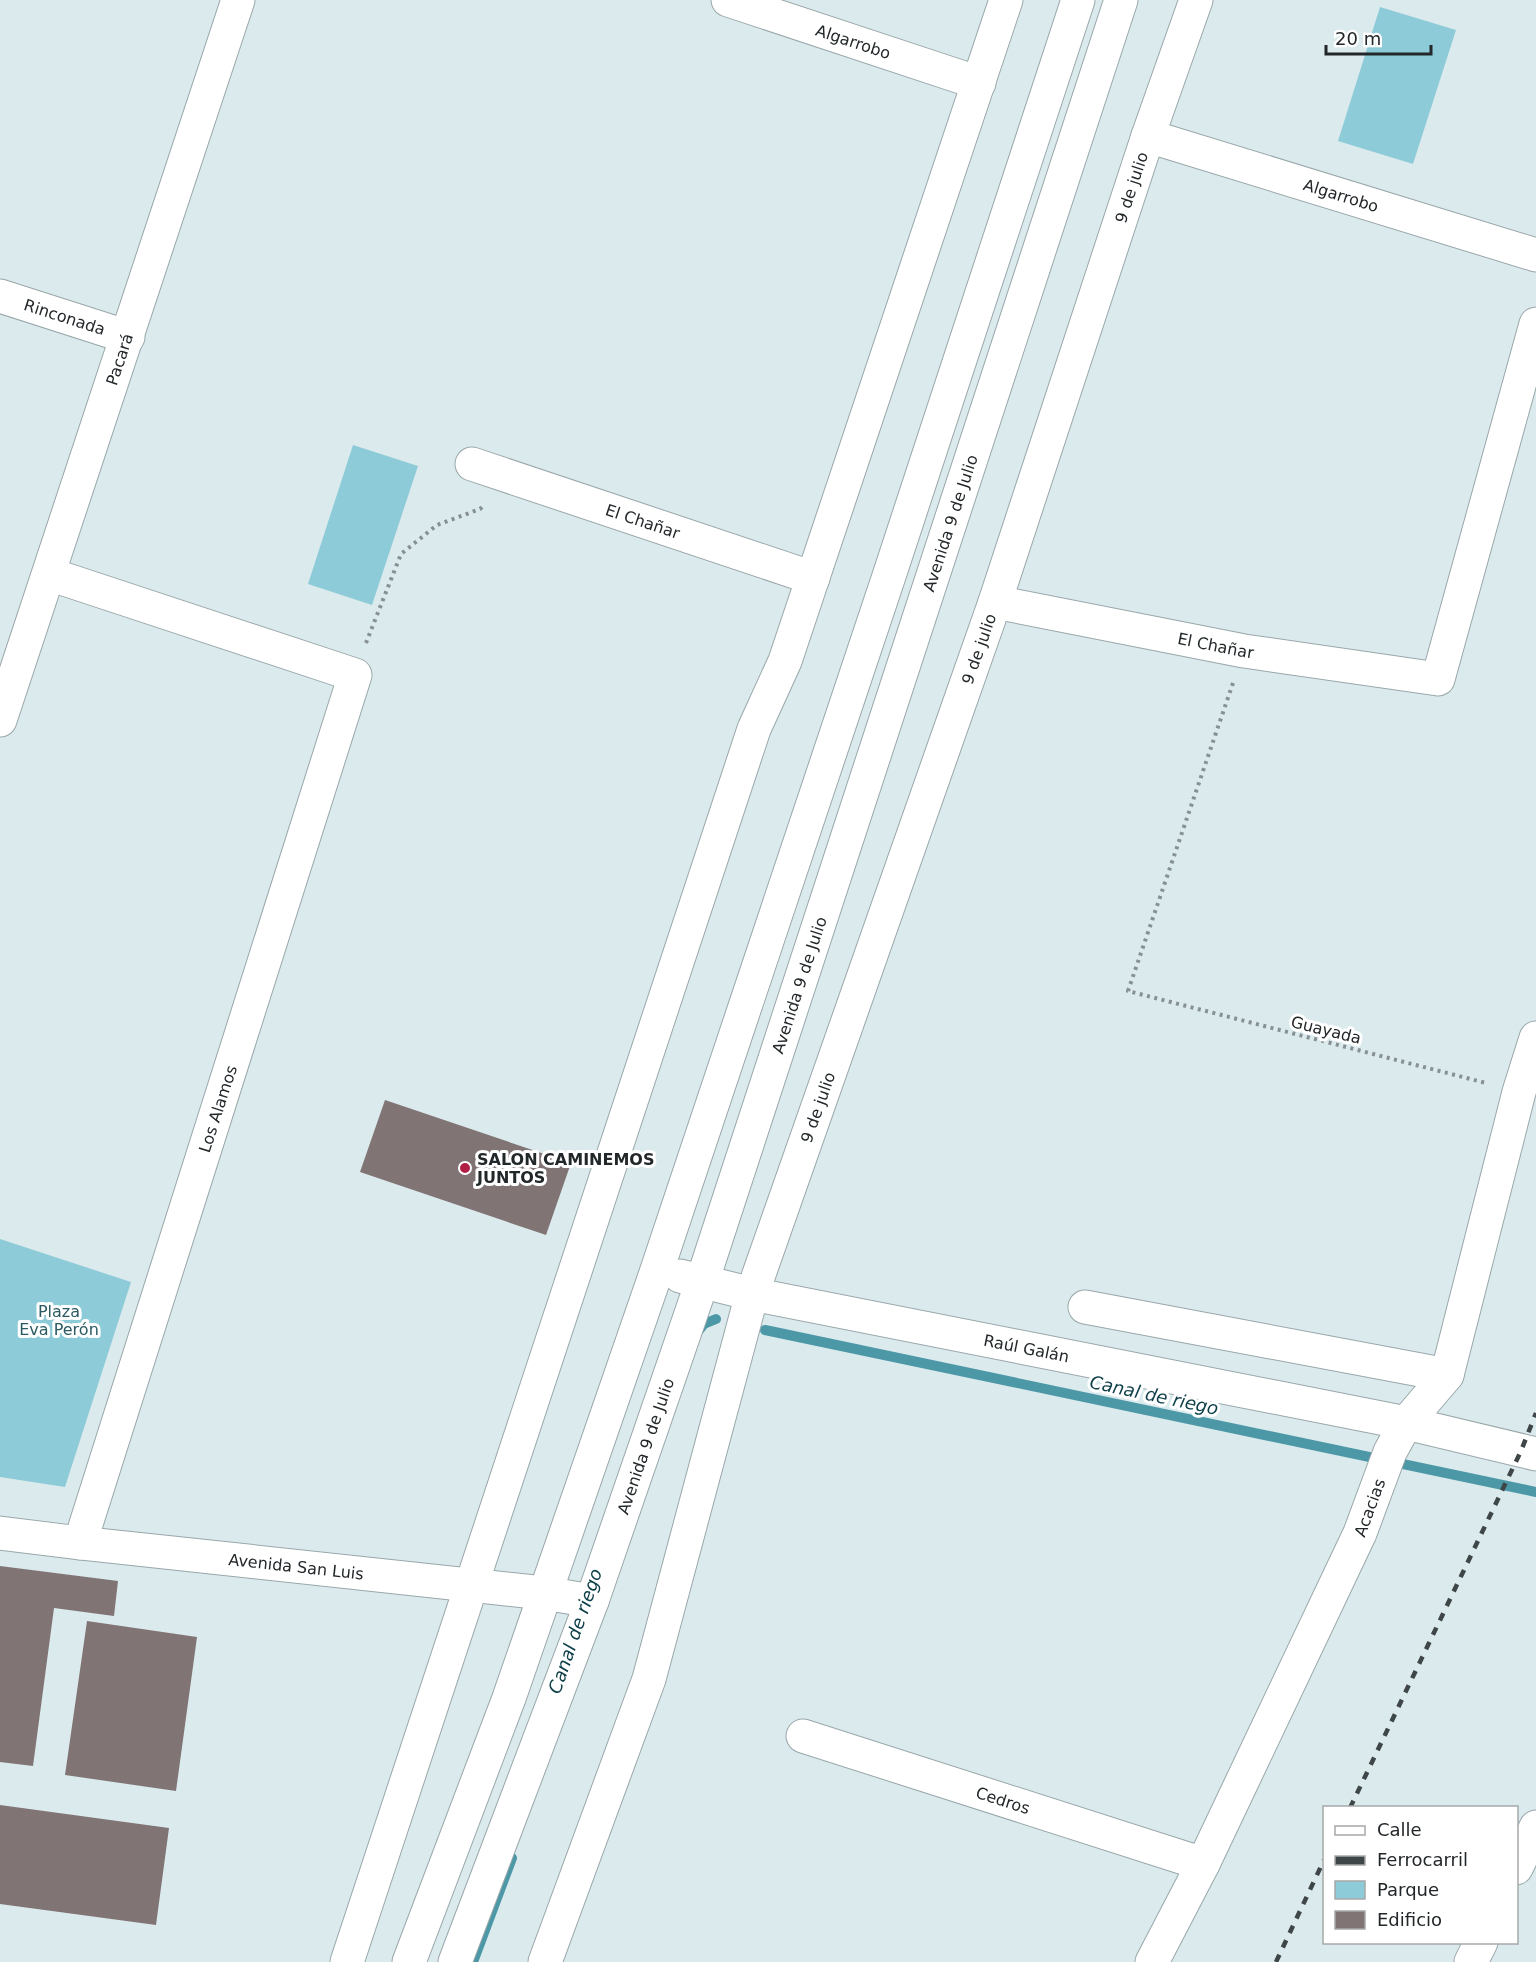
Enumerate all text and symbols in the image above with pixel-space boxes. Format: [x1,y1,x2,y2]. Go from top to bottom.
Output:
scale bar [1326,18,1431,56]
street label: Algarrobo [813,20,893,63]
text: 20 m [1335,28,1381,49]
street label: 9 de julio [1111,149,1152,225]
street label: Algarrobo [1301,175,1381,216]
street label: Rinconada [22,295,108,339]
street label: Pacará [102,331,137,388]
street label: Avenida 9 de Julio [919,452,981,594]
street label: El Chañar [603,500,683,542]
street label: 9 de julio [957,611,1000,687]
street label: El Chañar [1176,629,1256,662]
street label: Avenida 9 de Julio [768,914,830,1056]
street label: Guayada [1289,1012,1363,1048]
street label: Los Alamos [195,1063,241,1155]
street label: 9 de julio [796,1069,839,1145]
place label: SALON CAMINEMOS JUNTOS [476,1150,654,1187]
marker: SALON CAMINEMOS JUNTOS [458,1161,472,1175]
park label: Plaza Eva Perón [19,1302,99,1339]
street label: Raúl Galán [982,1330,1071,1366]
water label: Canal de riego [1088,1371,1220,1419]
street label: Avenida 9 de Julio [613,1375,678,1517]
street label: Acacias [1350,1476,1389,1539]
street label: Avenida San Luis [228,1550,365,1583]
water label: Canal de riego [544,1566,606,1696]
street label: Cedros [974,1782,1032,1818]
legend [1323,1806,1518,1944]
text: Calle [1377,1819,1422,1840]
text: Ferrocarril [1377,1849,1468,1870]
text: Parque [1377,1879,1439,1900]
text: Edificio [1377,1909,1442,1930]

